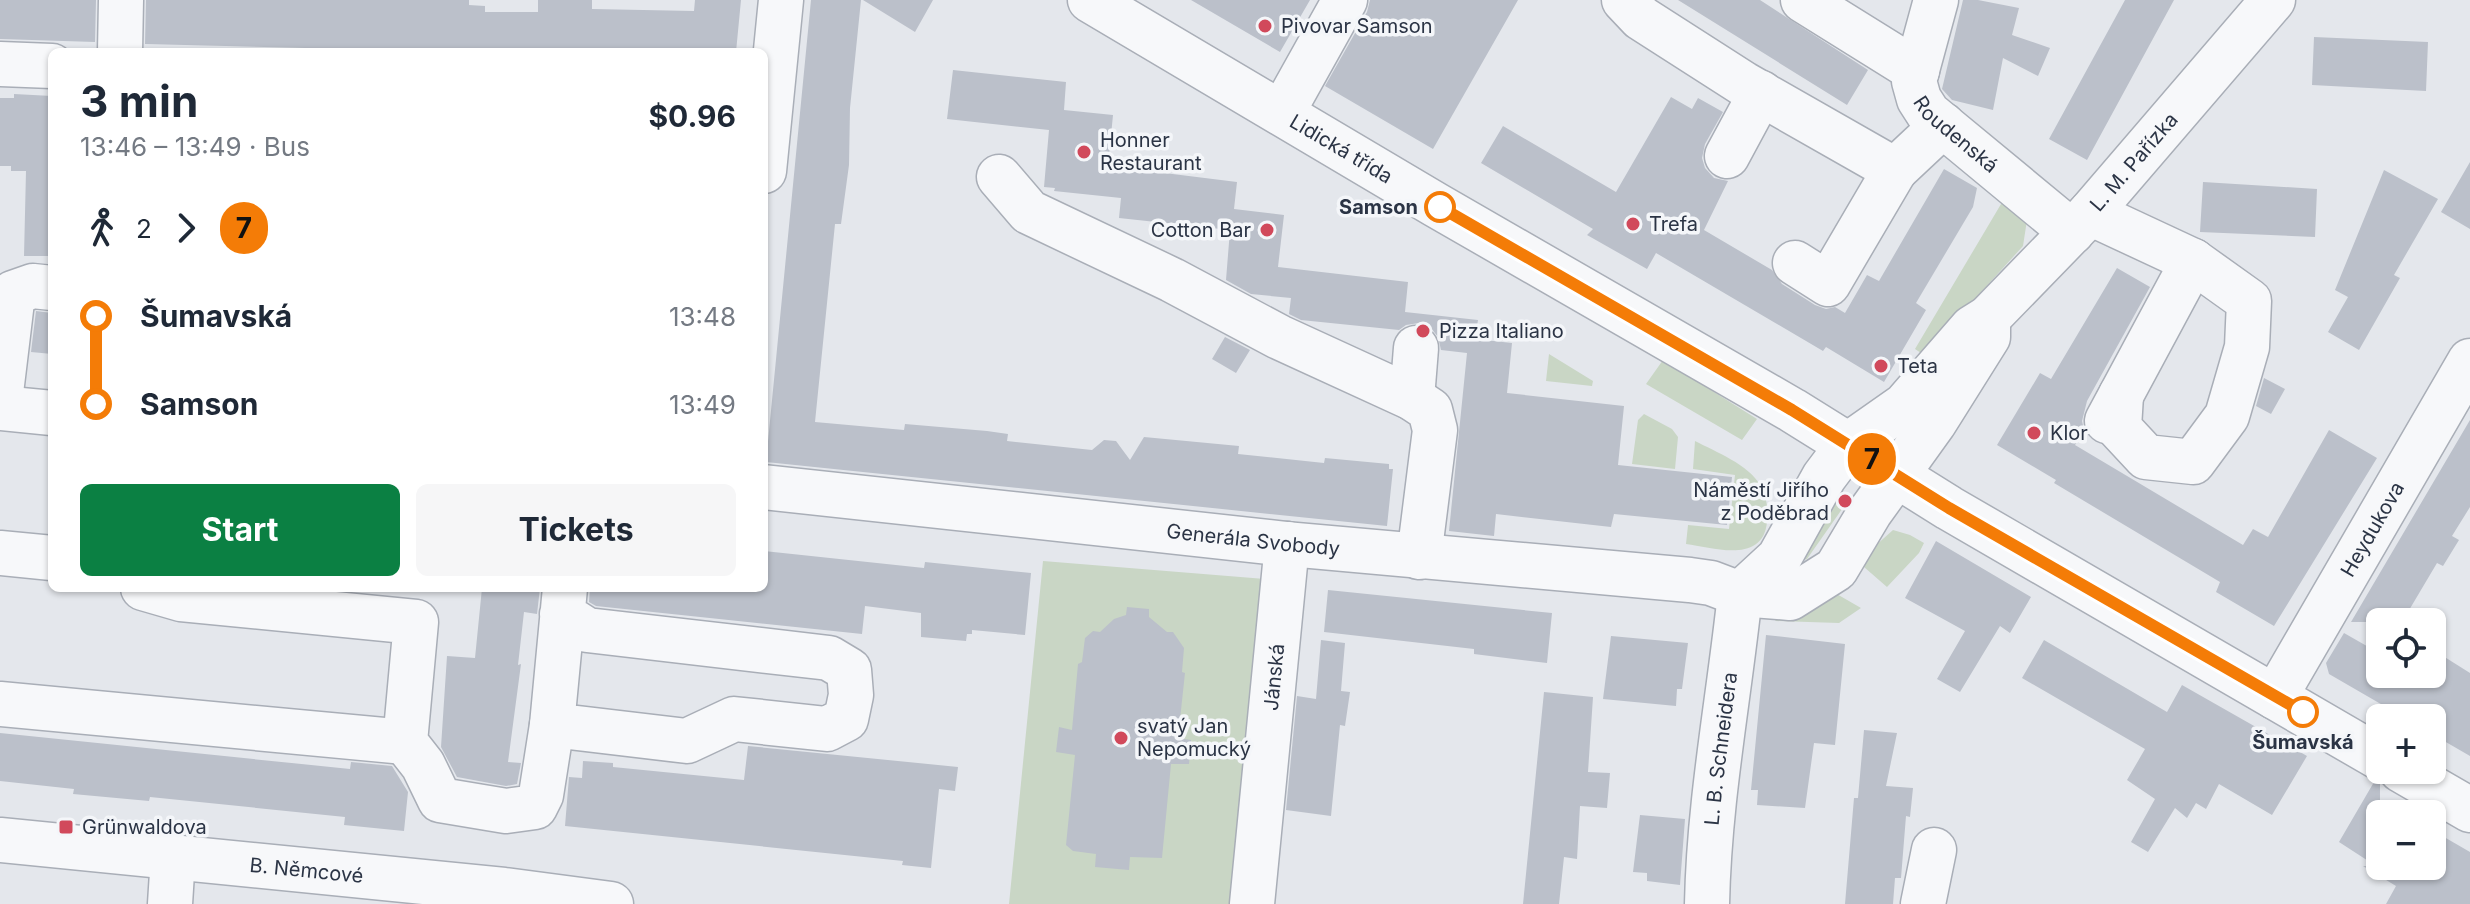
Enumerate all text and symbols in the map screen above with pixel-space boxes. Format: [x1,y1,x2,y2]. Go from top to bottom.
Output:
place label: Pivovar Samson [1281,14,1433,38]
marker: Pivovar Samson [1256,17,1274,35]
text: 3 min [80,74,198,128]
street label: Roudenská [1908,92,2003,178]
text: $0.96 [648,98,736,134]
street label: L. M. Pařízka [2085,108,2183,216]
street label: Lidická třída [1286,109,1397,189]
place label: Honner Restaurant [1100,128,1202,175]
text: 13:46 – 13:49 · Bus [80,131,310,162]
marker: Honner Restaurant [1075,143,1093,161]
marker: Samson [1425,192,1455,222]
place label: Samson [1339,195,1418,219]
icon: walk [80,206,124,250]
icon: forward [164,206,208,250]
text: 7 [236,211,252,245]
place label: Trefa [1649,212,1698,236]
text: 2 [136,213,152,244]
marker: Trefa [1624,215,1642,233]
place label: Cotton Bar [1151,218,1251,242]
marker: Cotton Bar [1258,221,1276,239]
text: Šumavská [140,298,292,334]
text: 13:48 [669,301,736,332]
place label: Pizza Italiano [1439,319,1564,343]
marker: Pizza Italiano [1414,322,1432,340]
place label: Teta [1897,354,1938,378]
marker: Teta [1872,357,1890,375]
text: Samson [140,386,258,422]
text: 13:49 [669,389,736,420]
place label: Klor [2050,421,2088,445]
marker: Klor [2025,424,2043,442]
line badge: 7 [1846,433,1898,485]
text: 7 [1864,442,1880,476]
place label: Náměstí Jiřího z Poděbrad [1693,478,1829,525]
street label: Heydukova [2335,478,2409,581]
button: Start [80,484,400,576]
button: Tickets [416,484,736,576]
marker: Náměstí Jiřího z Poděbrad [1836,492,1854,510]
street label: Generála Svobody [1165,519,1341,561]
map controls [2366,608,2446,880]
button: locate [2366,608,2446,688]
street label: Jánská [1259,642,1289,712]
street label: L. B. Schneidera [1700,671,1742,826]
marker: Šumavská [2288,697,2318,727]
button: + [2366,704,2446,784]
place label: svatý Jan Nepomucký [1137,714,1251,761]
marker: svatý Jan Nepomucký [1112,729,1130,747]
place label: Šumavská [2252,730,2354,754]
button: − [2366,800,2446,880]
place label: Grünwaldova [82,815,207,839]
marker: Grünwaldova [57,818,75,836]
street label: B. Němcové [248,853,365,888]

